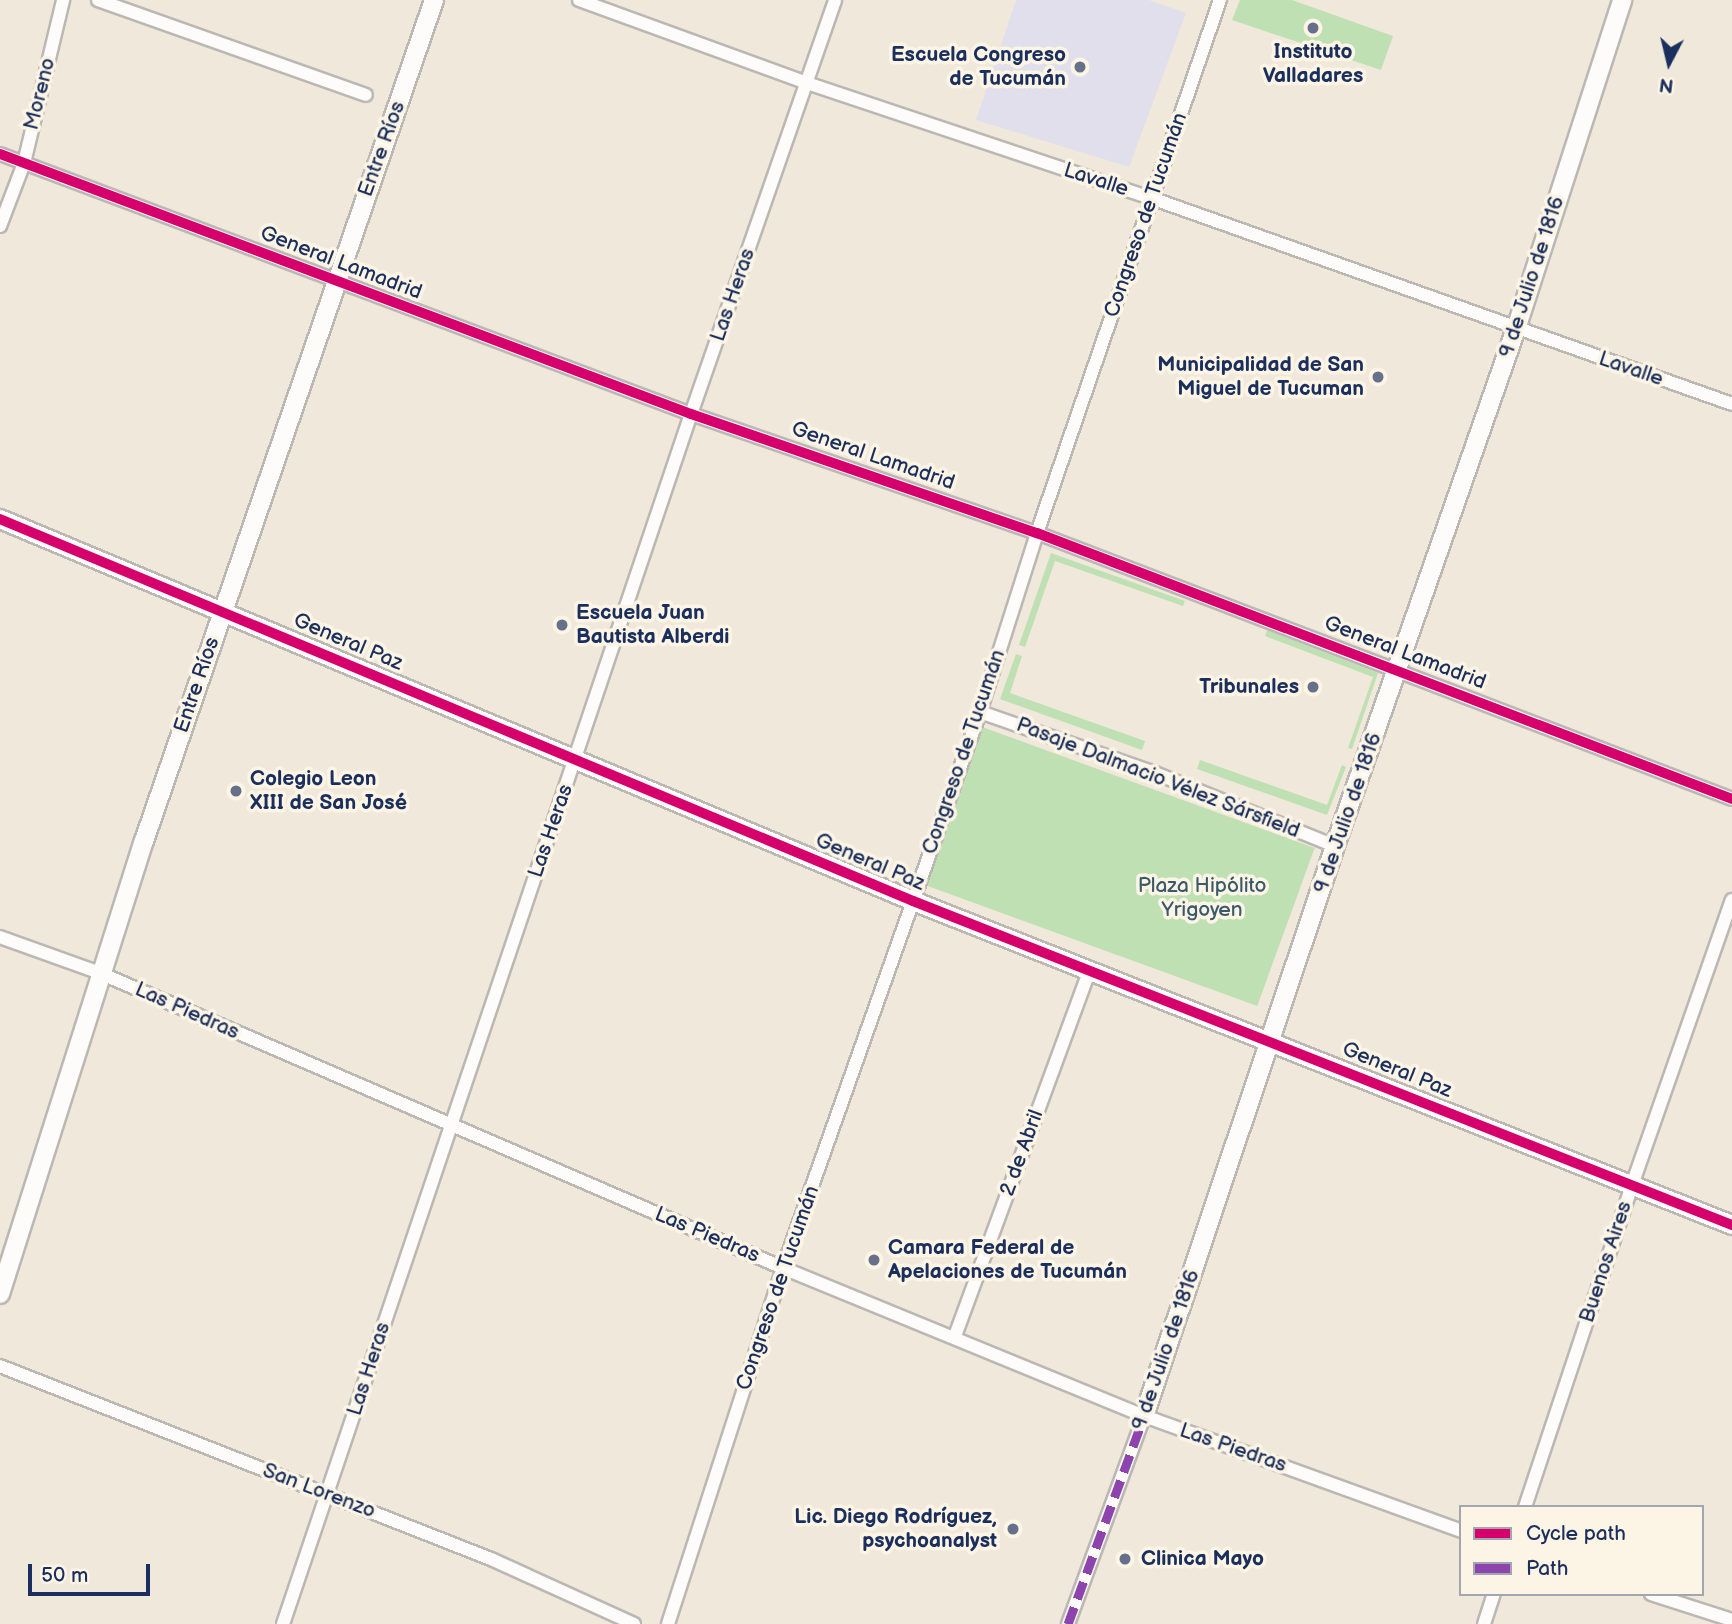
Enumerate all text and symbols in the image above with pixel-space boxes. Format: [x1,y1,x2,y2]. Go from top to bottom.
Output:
marker: Instituto Valladares [1305,20,1321,36]
north arrow [1634,28,1704,98]
place label: Instituto Valladares [1263,39,1363,89]
place label: Escuela Congreso de Tucumán [891,42,1066,92]
street label: Moreno [19,55,61,133]
marker: Escuela Congreso de Tucumán [1072,59,1088,75]
text: N [1658,72,1675,97]
street label: Entre Ríos [353,98,411,200]
street label: Congreso de Tucumán [1099,109,1193,321]
street label: Lavalle [1060,158,1132,202]
street label: 9 de Julio de 1816 [1494,193,1570,361]
street label: General Lamadrid [257,221,425,305]
street label: Las Heras [705,245,761,345]
street label: Lavalle [1595,346,1667,392]
place label: Municipalidad de San Miguel de Tucuman [1157,352,1364,402]
marker: Municipalidad de San Miguel de Tucuman [1370,369,1386,385]
street label: General Lamadrid [788,416,958,496]
place label: Escuela Juan Bautista Alberdi [576,600,729,650]
street label: General Paz [290,608,406,676]
street label: General Lamadrid [1321,611,1489,695]
marker: Escuela Juan Bautista Alberdi [554,617,570,633]
street label: Entre Ríos [169,634,225,736]
street label: Congreso de Tucumán [917,646,1011,858]
place label: Tribunales [1199,674,1299,700]
marker: Tribunales [1305,679,1321,695]
street label: Pasaje Dalmacio Vélez Sársfield [1012,712,1304,844]
street label: 9 de Julio de 1816 [1309,729,1387,897]
place label: Colegio Leon XIII de San José [250,766,407,816]
street label: Las Heras [523,781,579,881]
marker: Colegio Leon XIII de San José [228,783,244,799]
street label: General Paz [812,828,928,896]
park label: Plaza Hipólito Yrigoyen [1138,873,1266,923]
street label: Las Piedras [131,977,243,1045]
street label: General Paz [1338,1037,1456,1103]
street label: 2 de Abril [995,1106,1049,1200]
street label: Congreso de Tucumán [731,1182,825,1394]
street label: Buenos Aires [1575,1198,1637,1326]
street label: Las Piedras [651,1202,763,1268]
place label: Camara Federal de Apelaciones de Tucumán [888,1235,1127,1285]
marker: Camara Federal de Apelaciones de Tucumán [866,1252,882,1268]
street label: 9 de Julio de 1816 [1127,1266,1205,1434]
street label: Las Heras [342,1319,396,1419]
street label: Las Piedras [1176,1418,1290,1478]
street label: San Lorenzo [259,1458,379,1524]
place label: Lic. Diego Rodríguez, psychoanalyst [794,1504,997,1554]
legend [1459,1505,1704,1596]
marker: Lic. Diego Rodríguez, psychoanalyst [1003,1519,1023,1539]
text: Cycle path [1526,1521,1626,1546]
place label: Clinica Mayo [1141,1546,1264,1572]
marker: Clinica Mayo [1115,1549,1135,1569]
scale bar [32,1550,154,1594]
text: Path [1526,1556,1568,1581]
text: 50 m [41,1563,88,1588]

